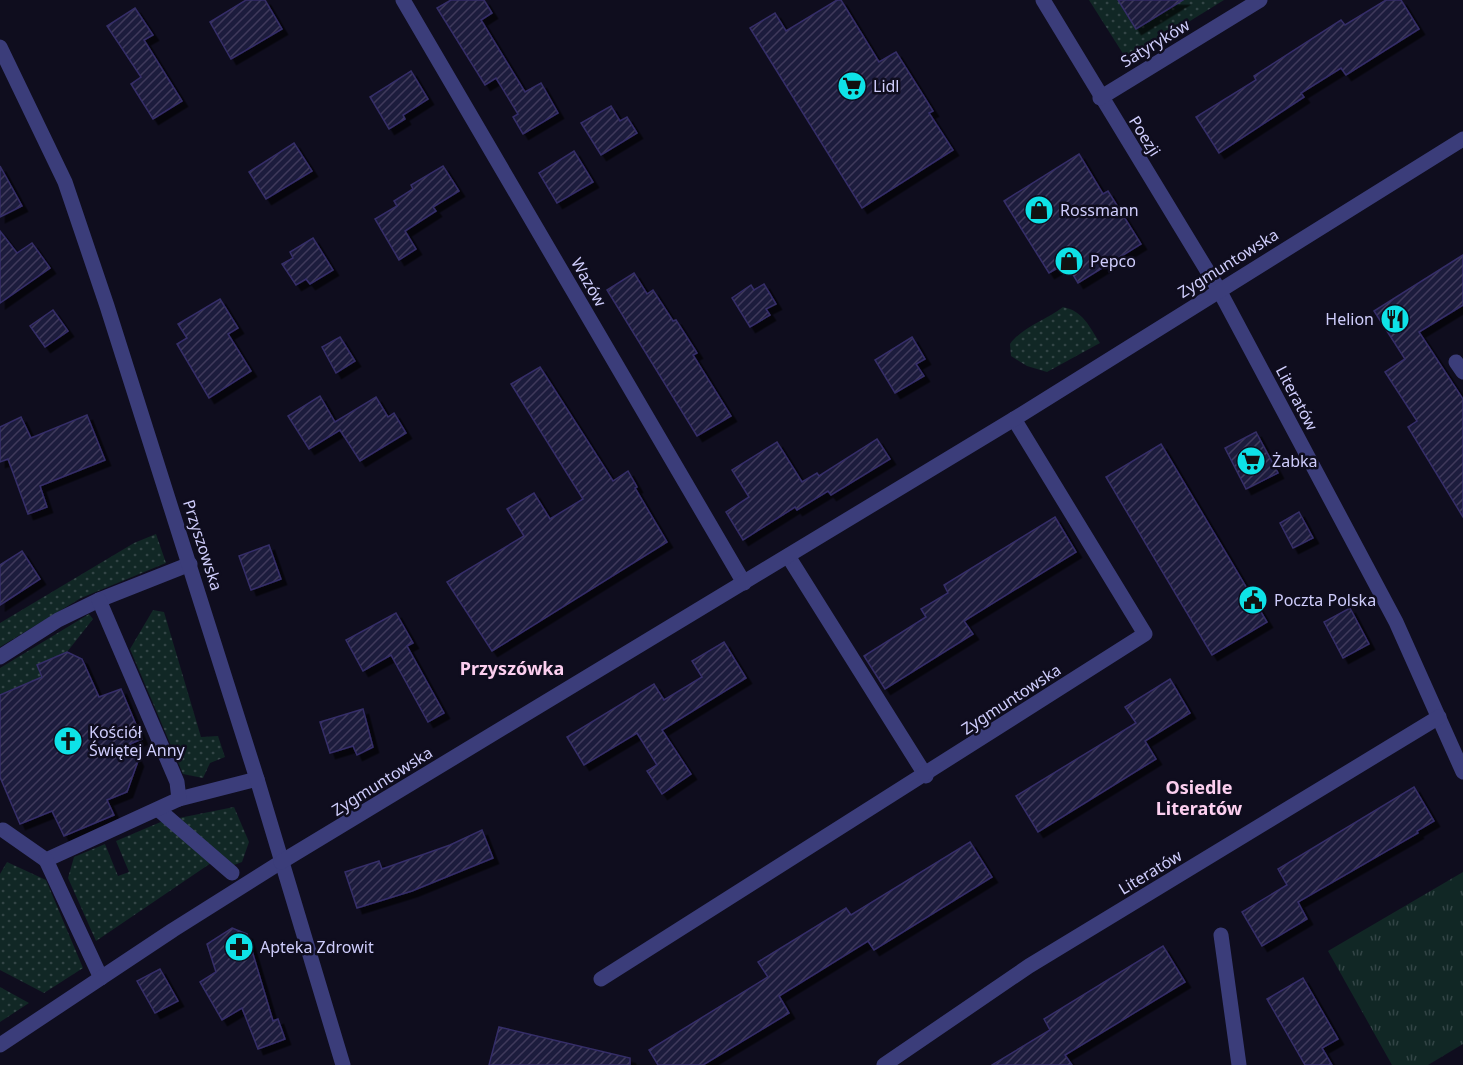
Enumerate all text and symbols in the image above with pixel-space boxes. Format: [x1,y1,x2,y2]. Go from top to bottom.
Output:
street label: Satyryków [1116,14,1194,72]
supermarket icon: Lidl [836,70,868,102]
place label: Lidl [873,75,899,97]
street label: Poezji [1124,112,1166,160]
shop icon: Rossmann [1023,194,1055,226]
place label: Rossmann [1060,199,1139,221]
street label: Zygmuntowska [1173,223,1283,303]
shop icon: Pepco [1053,245,1085,277]
place label: Pepco [1090,250,1136,272]
street label: Wazów [566,254,612,311]
restaurant icon: Helion [1379,303,1411,335]
place label: Helion [1325,308,1374,330]
street label: Literatów [1271,362,1323,435]
supermarket icon: Żabka [1235,445,1267,477]
place label: Żabka [1272,450,1318,472]
street label: Przyszowska [178,497,228,593]
public building icon: Poczta Polska [1237,584,1269,616]
place label: Poczta Polska [1274,589,1376,611]
district label: Przyszówka [460,656,564,680]
street label: Zygmuntowska [957,659,1065,739]
place label: Kościół Świętej Anny [89,721,186,761]
church icon: Kościół Świętej Anny [52,725,84,757]
street label: Zygmuntowska [327,741,437,821]
district label: Osiedle Literatów [1156,775,1243,820]
street label: Literatów [1114,844,1186,900]
pharmacy icon: Apteka Zdrowit [223,931,255,963]
place label: Apteka Zdrowit [260,936,374,958]

